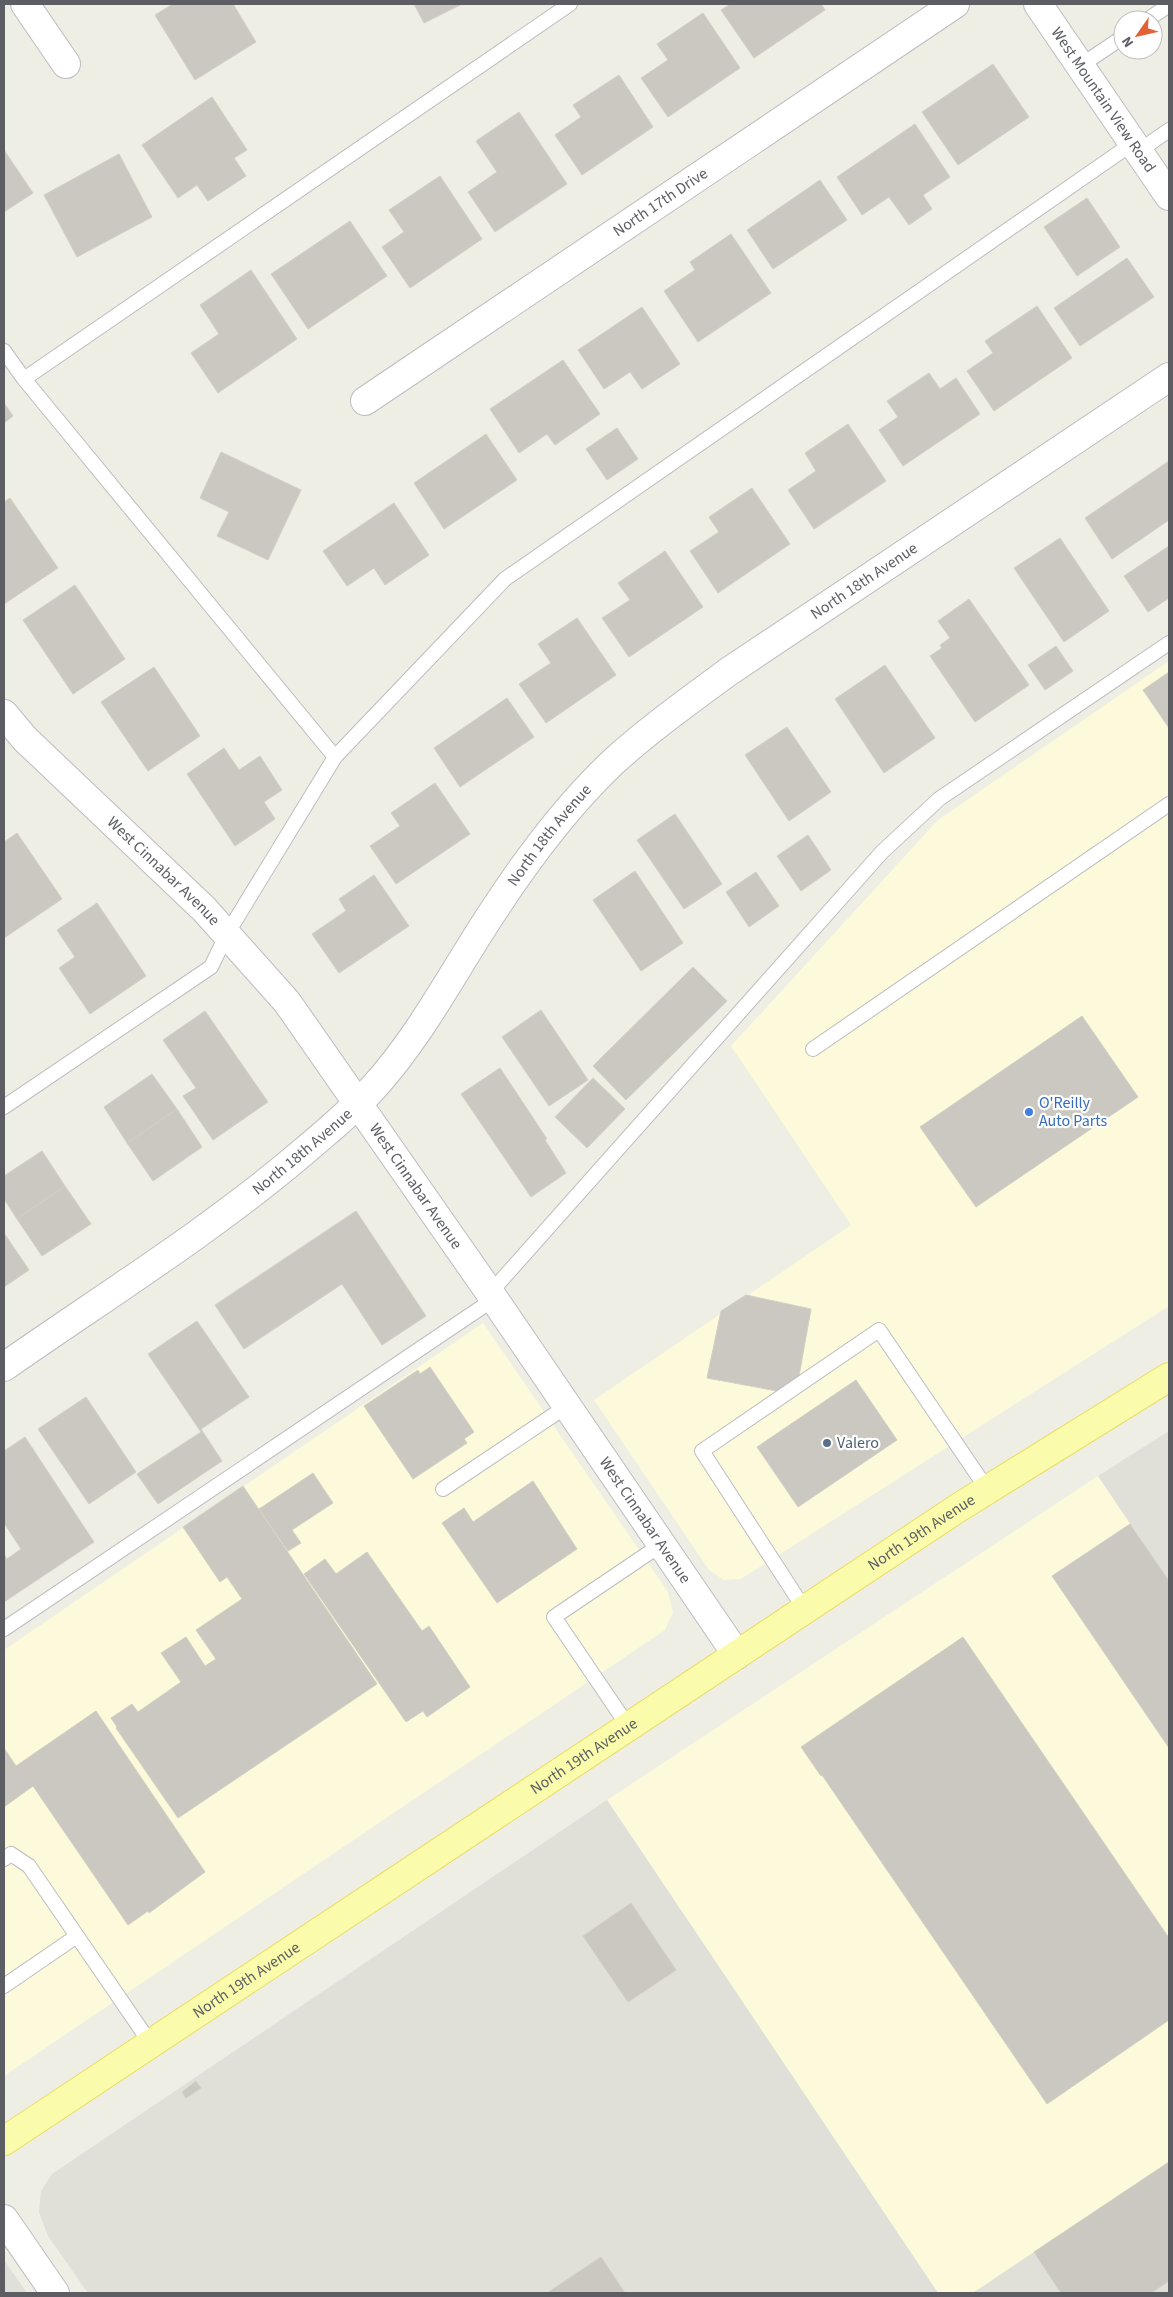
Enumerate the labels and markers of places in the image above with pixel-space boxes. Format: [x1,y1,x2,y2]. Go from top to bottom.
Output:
place label: O'Reilly Auto Parts [1039,1092,1108,1132]
marker: O'Reilly Auto Parts [1023,1106,1035,1118]
place label: Valero [837,1432,879,1454]
marker: Valero [821,1437,833,1449]

